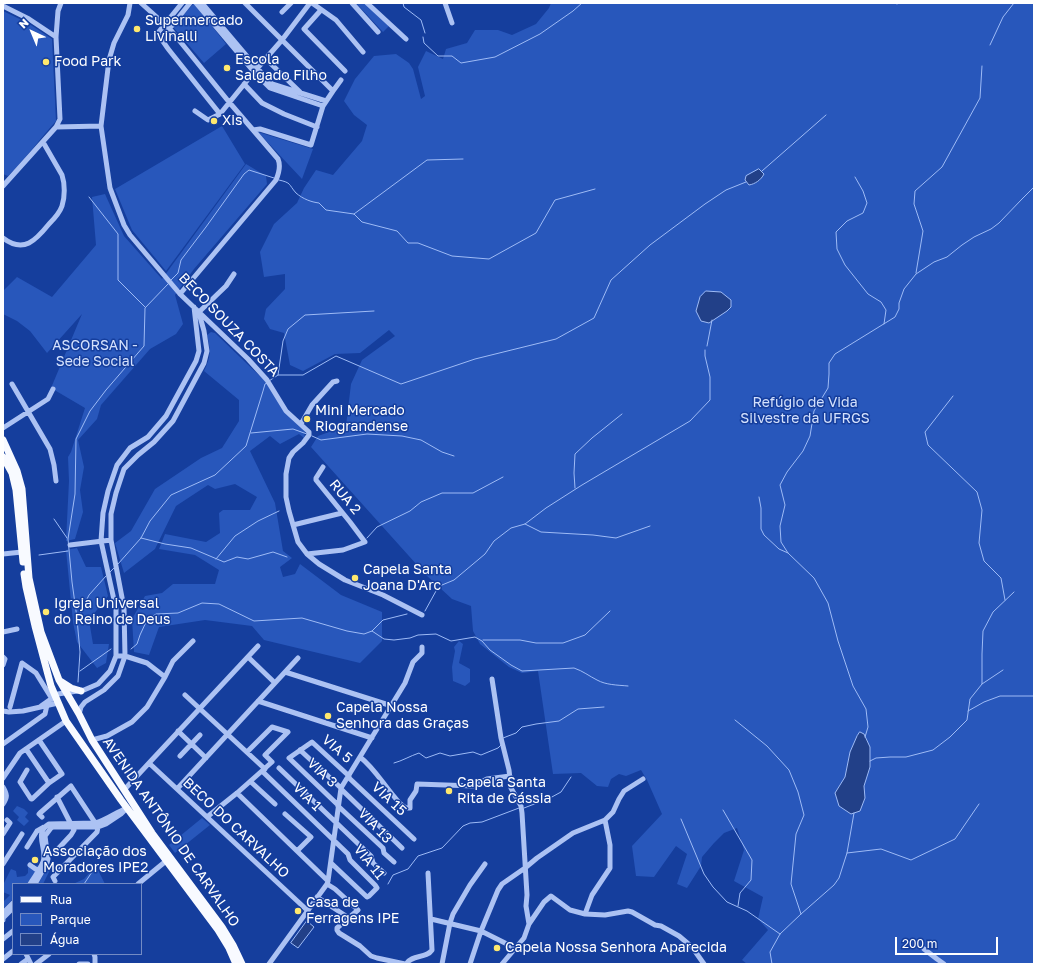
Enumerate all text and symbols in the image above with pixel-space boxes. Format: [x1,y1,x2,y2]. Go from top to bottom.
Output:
north arrow [12,12,52,52]
place label: Supermercado Livinalli [145,13,243,46]
text: N [16,15,31,31]
marker: Supermercado Livinalli [132,24,142,34]
place label: Escola Salgado Filho [235,52,327,84]
place label: Food Park [54,54,121,70]
marker: Food Park [41,57,51,67]
marker: Escola Salgado Filho [222,63,232,73]
place label: Xis [222,113,242,129]
marker: Xis [209,116,219,126]
street label: BECO SOUZA COSTA [175,270,283,380]
park label: ASCORSAN - Sede Social [52,338,138,370]
park label: Refúgio de Vida Silvestre da UFRGS [740,395,870,428]
place label: Mini Mercado Riograndense [315,403,408,436]
marker: Mini Mercado Riograndense [302,414,312,424]
street label: RUA 2 [326,476,364,518]
place label: Capela Santa Joana D'Arc [363,562,452,594]
marker: Capela Santa Joana D'Arc [350,573,360,583]
place label: Igreja Universal do Reino de Deus [54,596,170,628]
marker: Igreja Universal do Reino de Deus [41,607,51,617]
place label: Capela Nossa Senhora das Graças [336,700,469,732]
marker: Capela Nossa Senhora das Graças [323,711,333,721]
street label: VIA 5 [318,731,356,767]
street label: AVENIDA ANTÔNIO DE CARVALHO [99,734,243,930]
street label: VIA 3 [304,755,340,791]
street label: BECO DO CARVALHO [179,774,293,882]
place label: Capela Santa Rita de Cássia [457,775,551,808]
street label: VIA 1 [289,779,325,815]
street label: VIA 15 [368,779,410,819]
marker: Capela Santa Rita de Cássia [444,786,454,796]
street label: VIA 13 [354,805,396,847]
street label: VIA 11 [350,841,388,883]
place label: Associação dos Moradores IPE2 [43,844,148,876]
marker: Associação dos Moradores IPE2 [30,855,40,865]
legend [12,883,142,955]
text: Rua [50,892,72,907]
place label: Casa de Ferragens IPE [306,895,399,928]
marker: Casa de Ferragens IPE [293,906,303,916]
text: Parque [50,912,91,927]
scale bar [897,929,1000,955]
text: Água [50,932,79,947]
text: 200 m [902,936,937,951]
place label: Capela Nossa Senhora Aparecida [505,940,727,956]
marker: Capela Nossa Senhora Aparecida [492,943,502,953]

